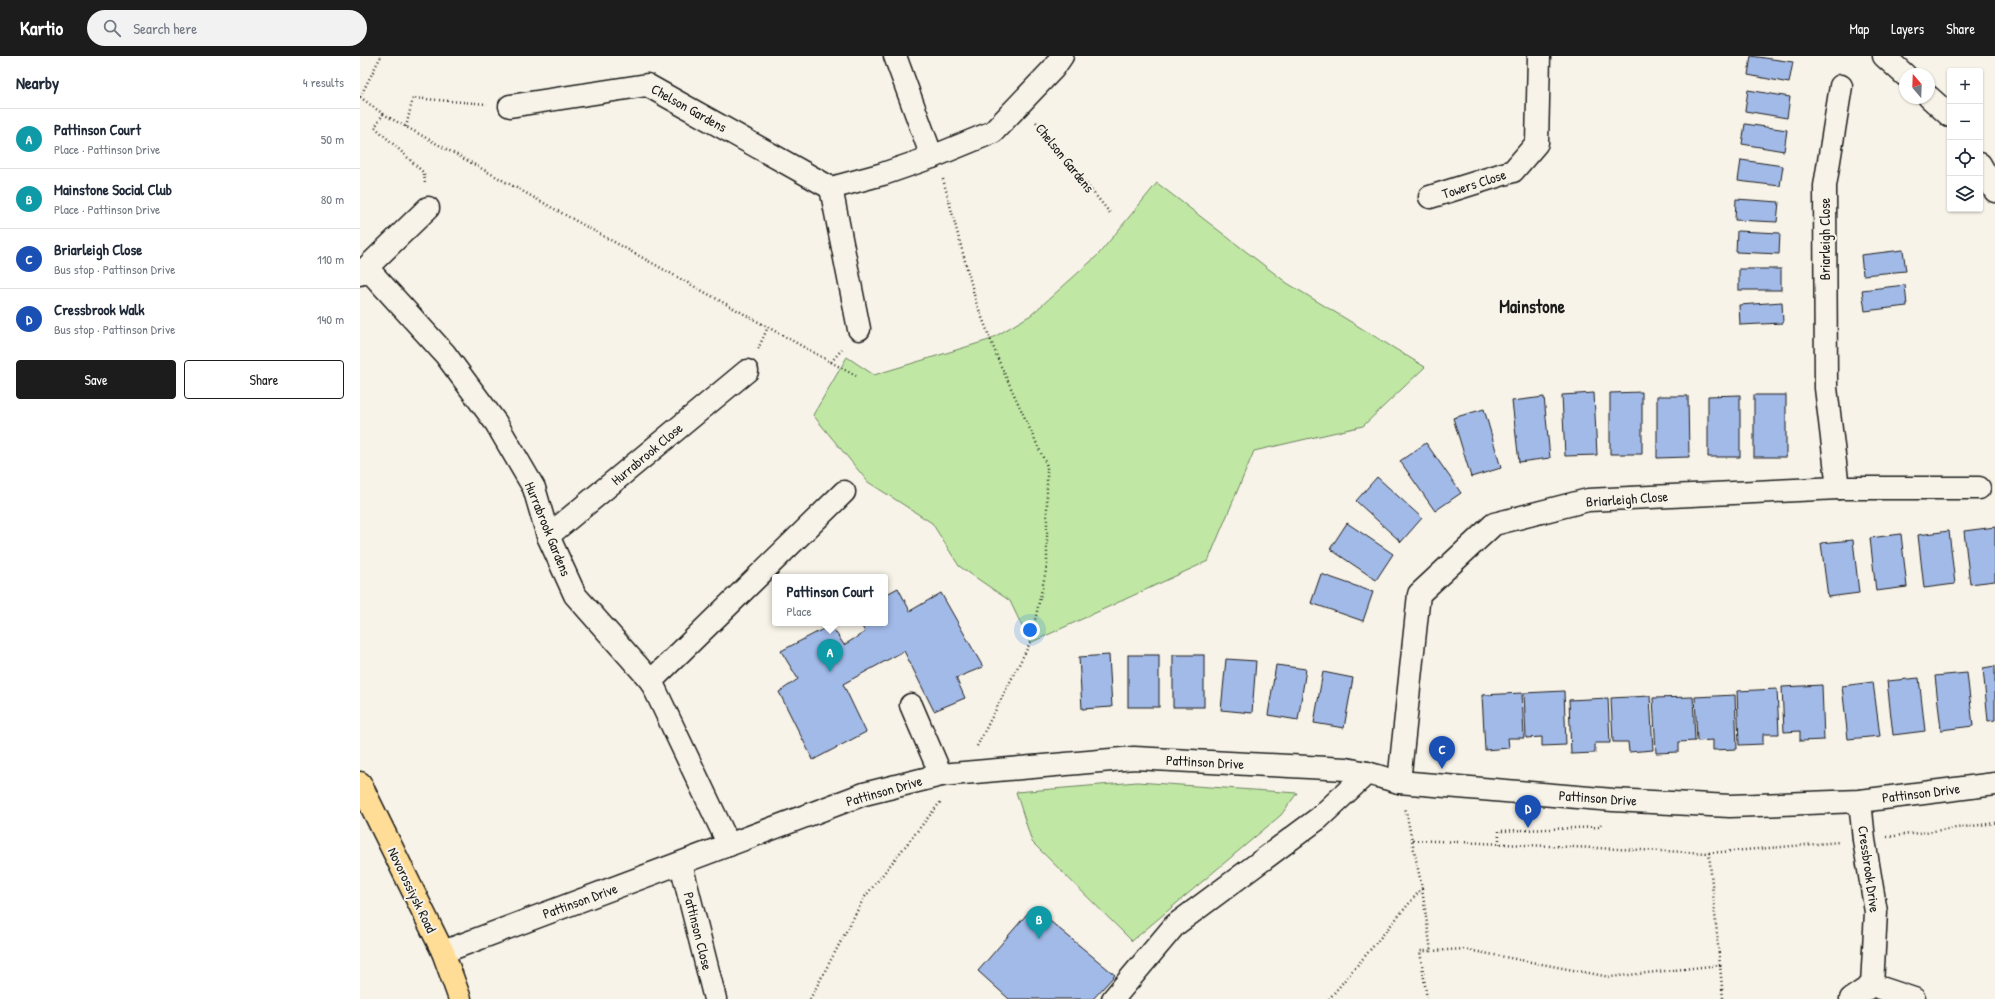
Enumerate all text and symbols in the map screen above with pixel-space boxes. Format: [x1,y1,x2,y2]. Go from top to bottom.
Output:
search box [87,10,367,46]
text: Kartio [20,15,63,41]
icon: search [101,17,123,39]
text: Search here [133,18,197,39]
text: Map [1849,19,1869,38]
text: Layers [1891,19,1924,38]
text: Share [1946,19,1975,38]
north arrow [1899,68,1935,104]
map controls [1947,68,1983,212]
button: + [1947,68,1983,104]
text: Nearby [16,71,59,94]
text: 4 results [303,73,344,91]
street label: Chelson Gardens [648,79,730,136]
button: − [1947,104,1983,140]
text: Pattinson Court [54,119,141,140]
street label: Chelson Gardens [1032,119,1099,196]
text: A [26,130,32,148]
text: 50 m [321,130,344,148]
text: Place · Pattinson Drive [54,140,160,158]
button: locate [1947,140,1983,176]
street label: Towers Close [1439,164,1509,203]
button: layers [1947,176,1983,212]
text: Mainstone Social Club [54,179,172,200]
text: B [26,190,32,208]
text: 80 m [321,190,344,208]
street label: Briarleigh Close [1815,197,1835,280]
text: Place · Pattinson Drive [54,200,160,218]
text: Briarleigh Close [54,239,142,260]
text: C [25,250,33,268]
text: 110 m [317,250,344,268]
text: Bus stop · Pattinson Drive [54,260,175,278]
district label: Mainstone [1499,294,1566,319]
text: Cressbrook Walk [54,299,145,320]
text: D [26,310,32,328]
text: 140 m [317,310,344,328]
text: Bus stop · Pattinson Drive [54,320,175,338]
button: Save [16,360,176,399]
button: Share [184,360,344,399]
street label: Hurrabrook Close [607,418,687,489]
street label: Hurrabrook Gardens [521,479,576,579]
street label: Briarleigh Close [1585,486,1669,512]
popup [772,574,888,626]
text: Pattinson Court [787,581,873,602]
text: Place [787,602,812,620]
your location [1020,620,1040,640]
pin: A [817,639,843,672]
pin: C [1429,736,1455,769]
street label: Pattinson Drive [1165,750,1245,773]
street label: Pattinson Drive [844,770,924,810]
street label: Pattinson Drive [1881,778,1961,807]
street label: Pattinson Drive [1558,785,1638,810]
pin: D [1515,795,1541,828]
street label: Cressbrook Drive [1854,824,1885,914]
street label: Novorossiysk Road [383,844,442,936]
street label: Pattinson Drive [540,878,620,923]
street label: Pattinson Close [680,890,717,972]
pin: B [1026,906,1052,939]

